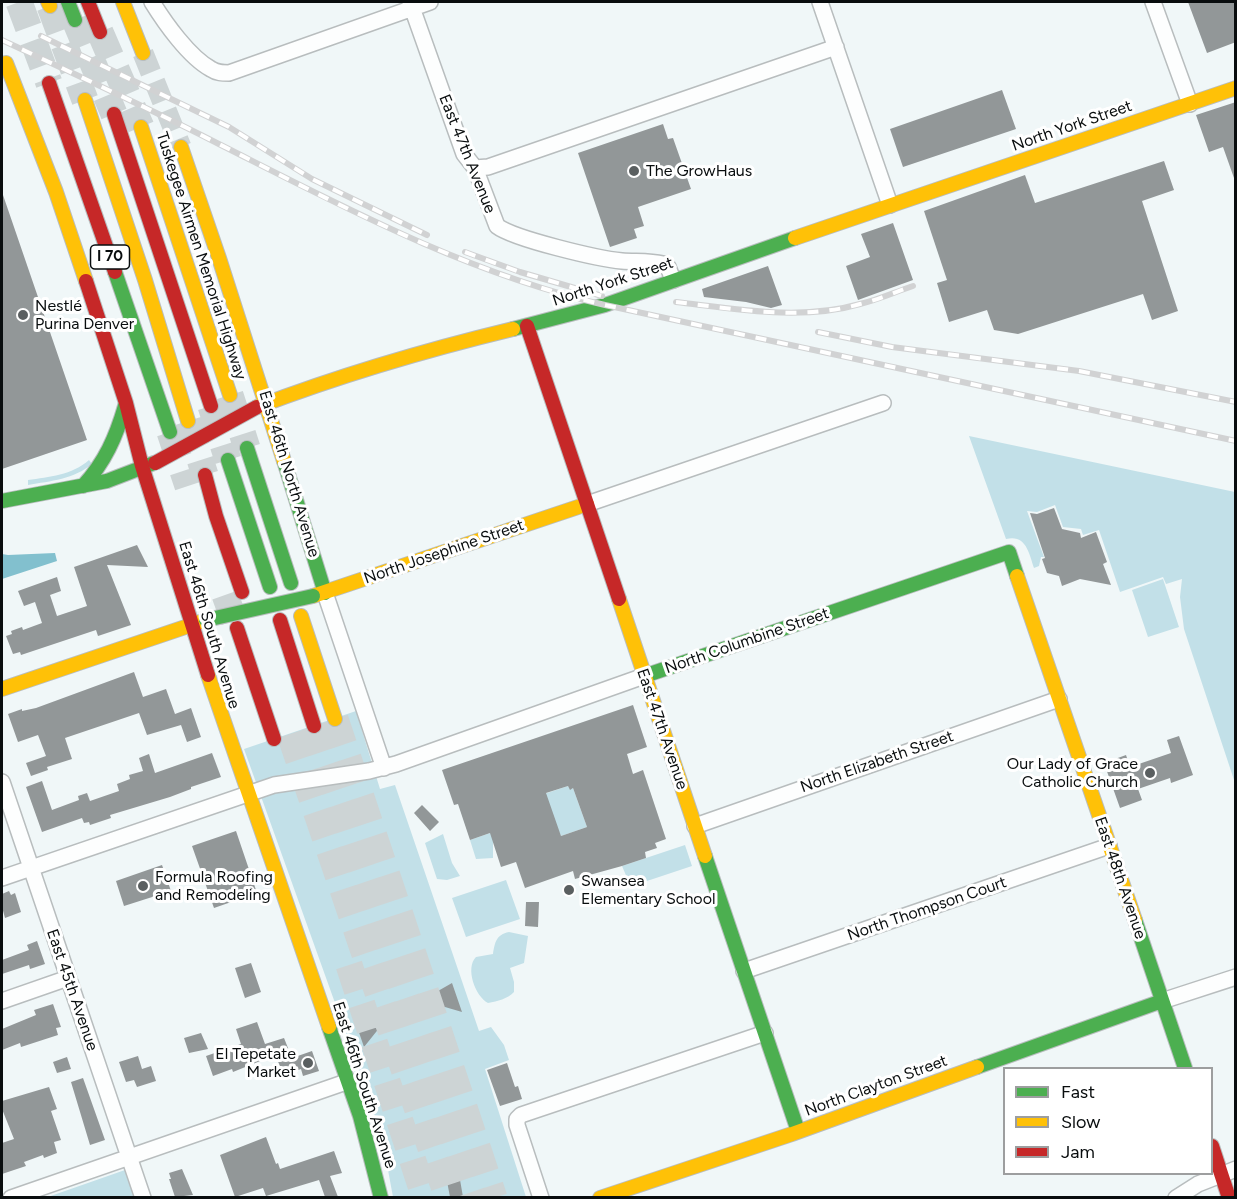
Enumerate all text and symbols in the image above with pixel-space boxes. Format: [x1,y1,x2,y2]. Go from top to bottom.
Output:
street label: East 47th Avenue [434,92,500,216]
street label: North York Street [1009,96,1135,156]
street label: Tuskegee Airmen Memorial Highway [152,130,250,382]
place label: The GrowHaus [646,161,752,181]
marker: The GrowHaus [627,164,641,178]
road number: I 70 [90,245,130,269]
street label: North York Street [550,253,676,311]
place label: Nestlé Purina Denver [35,296,134,334]
marker: Nestlé Purina Denver [16,308,30,322]
street label: East 46th North Avenue [255,388,323,560]
street label: North Josephine Street [361,516,527,588]
street label: East 46th South Avenue [174,539,244,711]
street label: North Columbine Street [662,604,832,678]
street label: East 47th Avenue [632,666,692,792]
street label: North Elizabeth Street [798,727,956,797]
place label: Our Lady of Grace Catholic Church [1007,754,1138,792]
marker: Our Lady of Grace Catholic Church [1143,766,1157,780]
street label: East 48th Avenue [1090,814,1150,942]
place label: Formula Roofing and Remodeling [155,867,273,905]
place label: Swansea Elementary School [581,871,715,909]
street label: North Thompson Court [845,873,1009,945]
marker: Formula Roofing and Remodeling [136,879,150,893]
marker: Swansea Elementary School [562,883,576,897]
street label: East 45th Avenue [42,927,102,1053]
street label: East 46th South Avenue [328,999,400,1171]
place label: El Tepetate Market [215,1044,296,1082]
street label: North Clayton Street [802,1051,950,1121]
marker: El Tepetate Market [301,1056,315,1070]
legend [1003,1067,1213,1175]
text: Fast [1061,1081,1095,1103]
text: Slow [1061,1111,1100,1133]
text: Jam [1061,1141,1095,1163]

